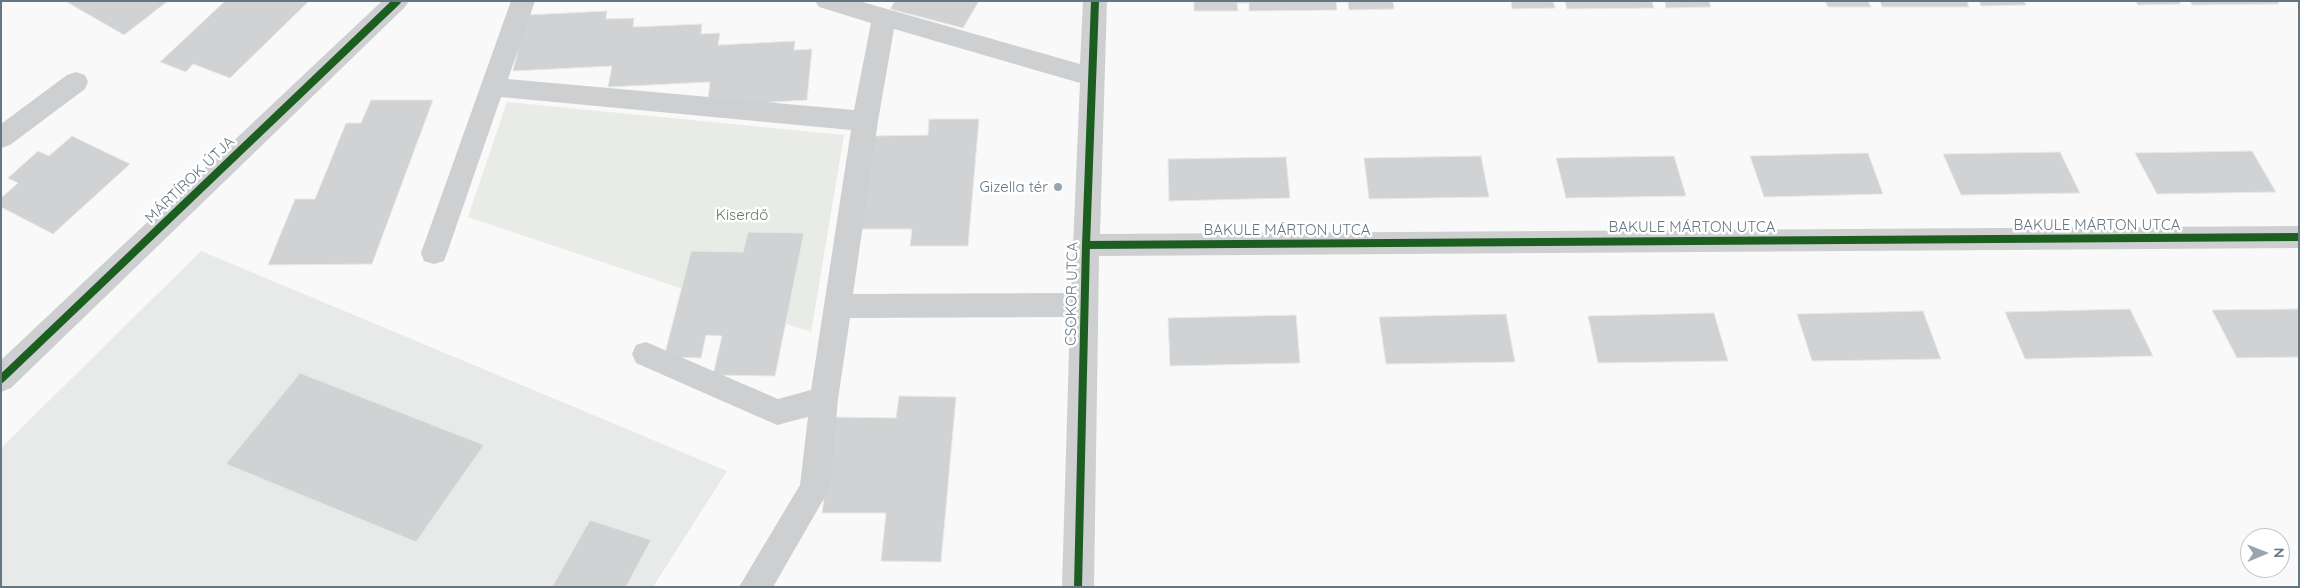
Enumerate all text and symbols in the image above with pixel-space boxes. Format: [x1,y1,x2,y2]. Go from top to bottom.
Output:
street label: MÁRTÍROK ÚTJA [142,133,238,227]
place label: Gizella tér [980,178,1048,196]
marker: Gizella tér [1052,181,1064,193]
park label: Kiserdő [716,206,768,224]
street label: BAKULE MÁRTON UTCA [2014,216,2180,234]
street label: BAKULE MÁRTON UTCA [1609,218,1775,236]
street label: BAKULE MÁRTON UTCA [1204,221,1370,239]
street label: CSOKOR UTCA [1062,242,1082,346]
north arrow [2240,528,2290,578]
text: N [2270,547,2288,558]

